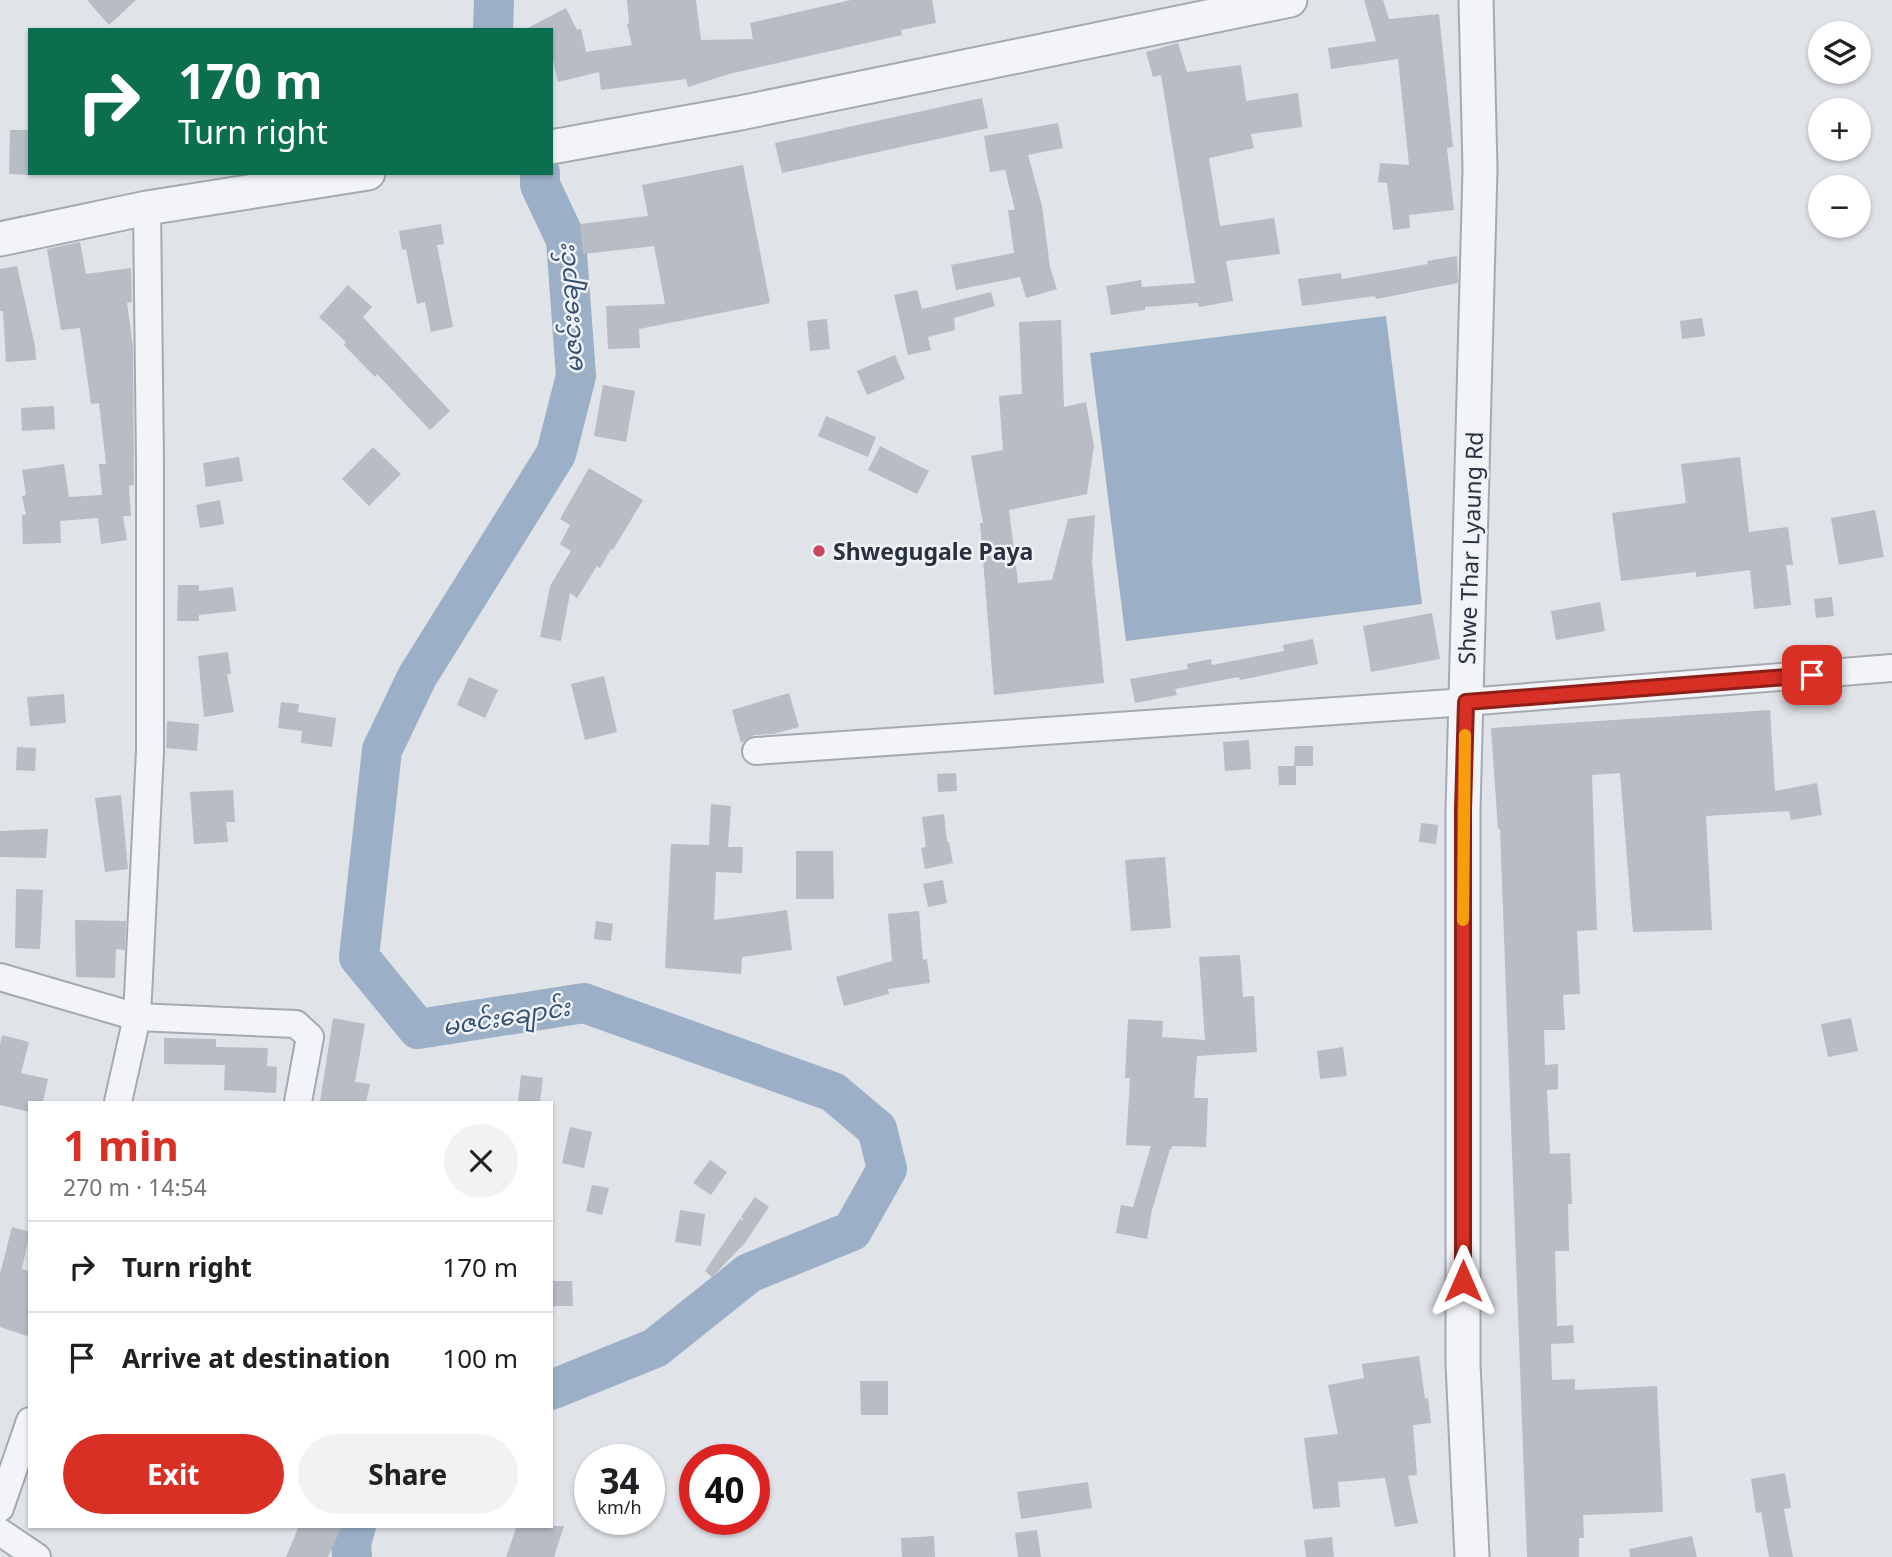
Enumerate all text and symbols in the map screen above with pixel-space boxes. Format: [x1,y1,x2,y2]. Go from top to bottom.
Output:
map controls [1808,21,1871,238]
button: layers [1808,21,1871,84]
text: 170 m [178,47,323,113]
icon: right [63,56,154,147]
button: + [1808,98,1871,161]
text: Turn right [178,110,328,153]
button: − [1808,175,1871,238]
water label: မဇင်းချောင်း [548,242,595,374]
street label: Shwe Thar Lyaung Rd [1450,431,1490,665]
place label: Shwegugale Paya [833,535,1033,567]
marker: Shwegugale Paya [811,543,827,559]
pin [1782,645,1842,705]
icon: arrive [1793,656,1831,694]
water label: မဇင်းချောင်း [440,989,575,1047]
text: 1 min [63,1116,179,1173]
button: close [444,1124,518,1198]
text: 270 m · 14:54 [63,1171,207,1203]
position arrow [1426,1244,1500,1318]
icon: right [63,1248,101,1286]
text: Turn right [122,1249,252,1285]
text: 170 m [442,1249,518,1285]
icon: arrive [63,1339,101,1377]
text: Arrive at destination [122,1340,391,1376]
text: 100 m [442,1340,518,1376]
button: Exit [63,1434,284,1514]
button: Share [298,1434,518,1514]
speed limit sign: 40 [679,1444,770,1535]
text: 34 [599,1457,640,1504]
text: km/h [597,1495,642,1519]

